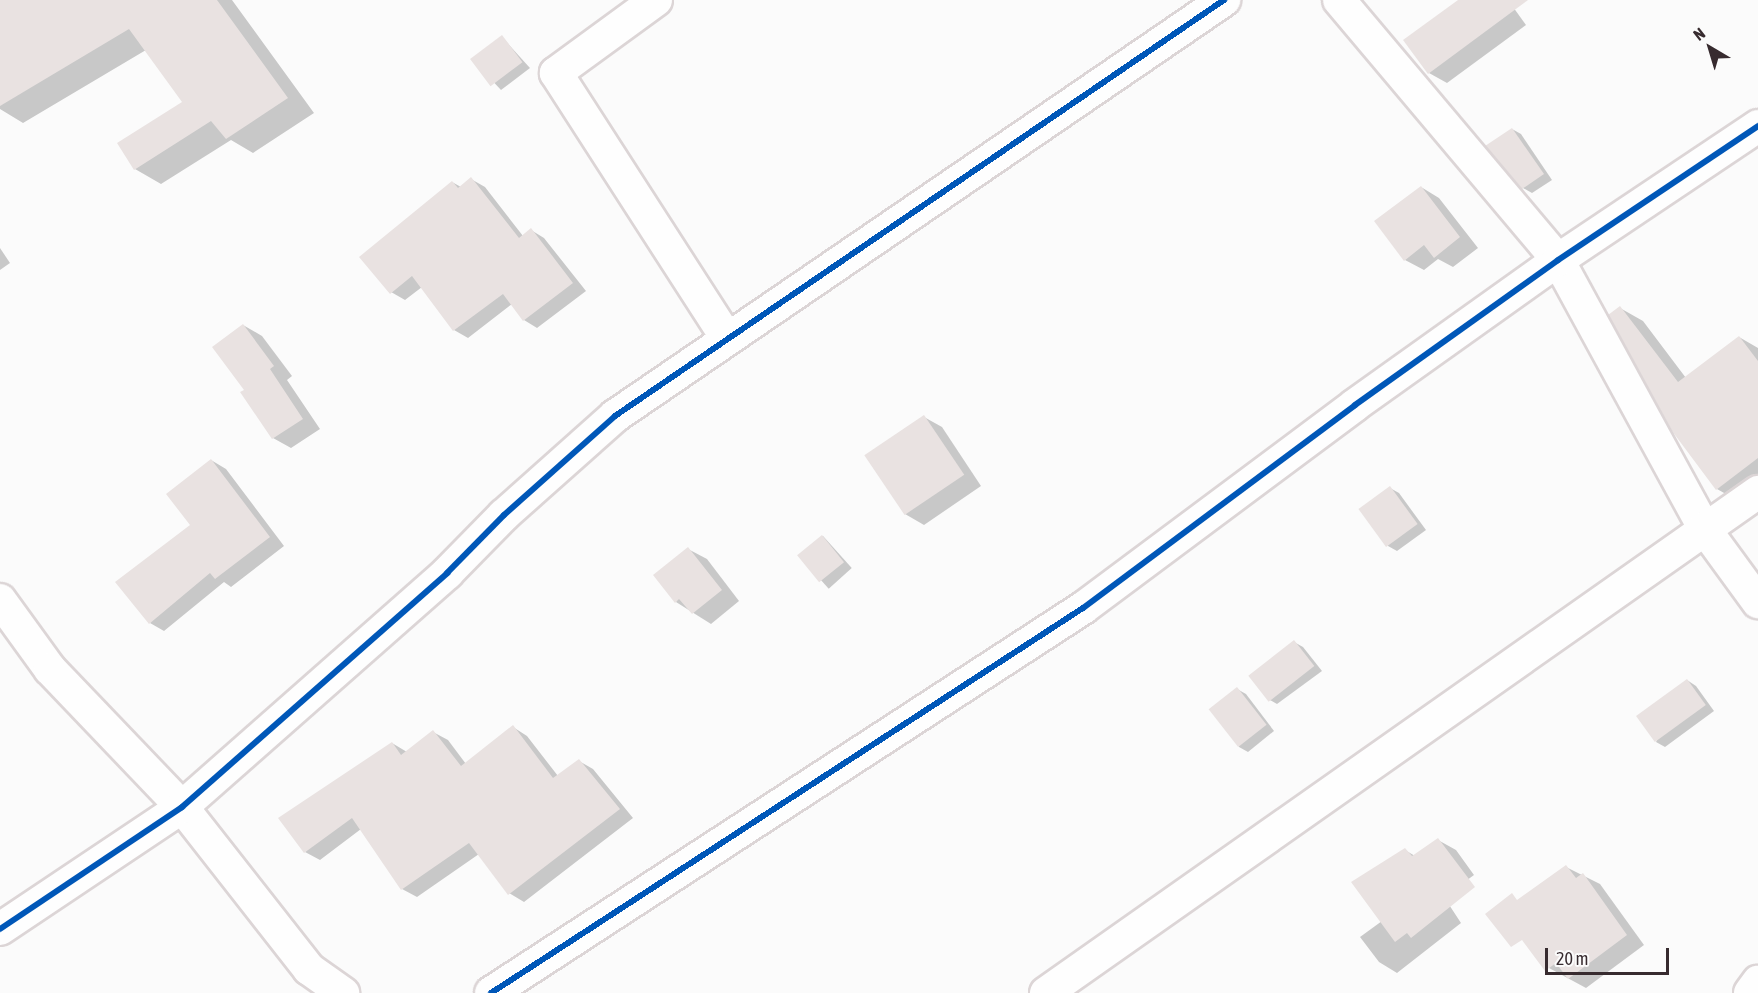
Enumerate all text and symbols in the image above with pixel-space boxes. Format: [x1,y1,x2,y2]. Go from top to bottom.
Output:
north arrow [1680,18,1740,78]
text: N [1690,24,1708,44]
scale bar [1548,936,1672,974]
text: 20 m [1556,948,1588,969]

